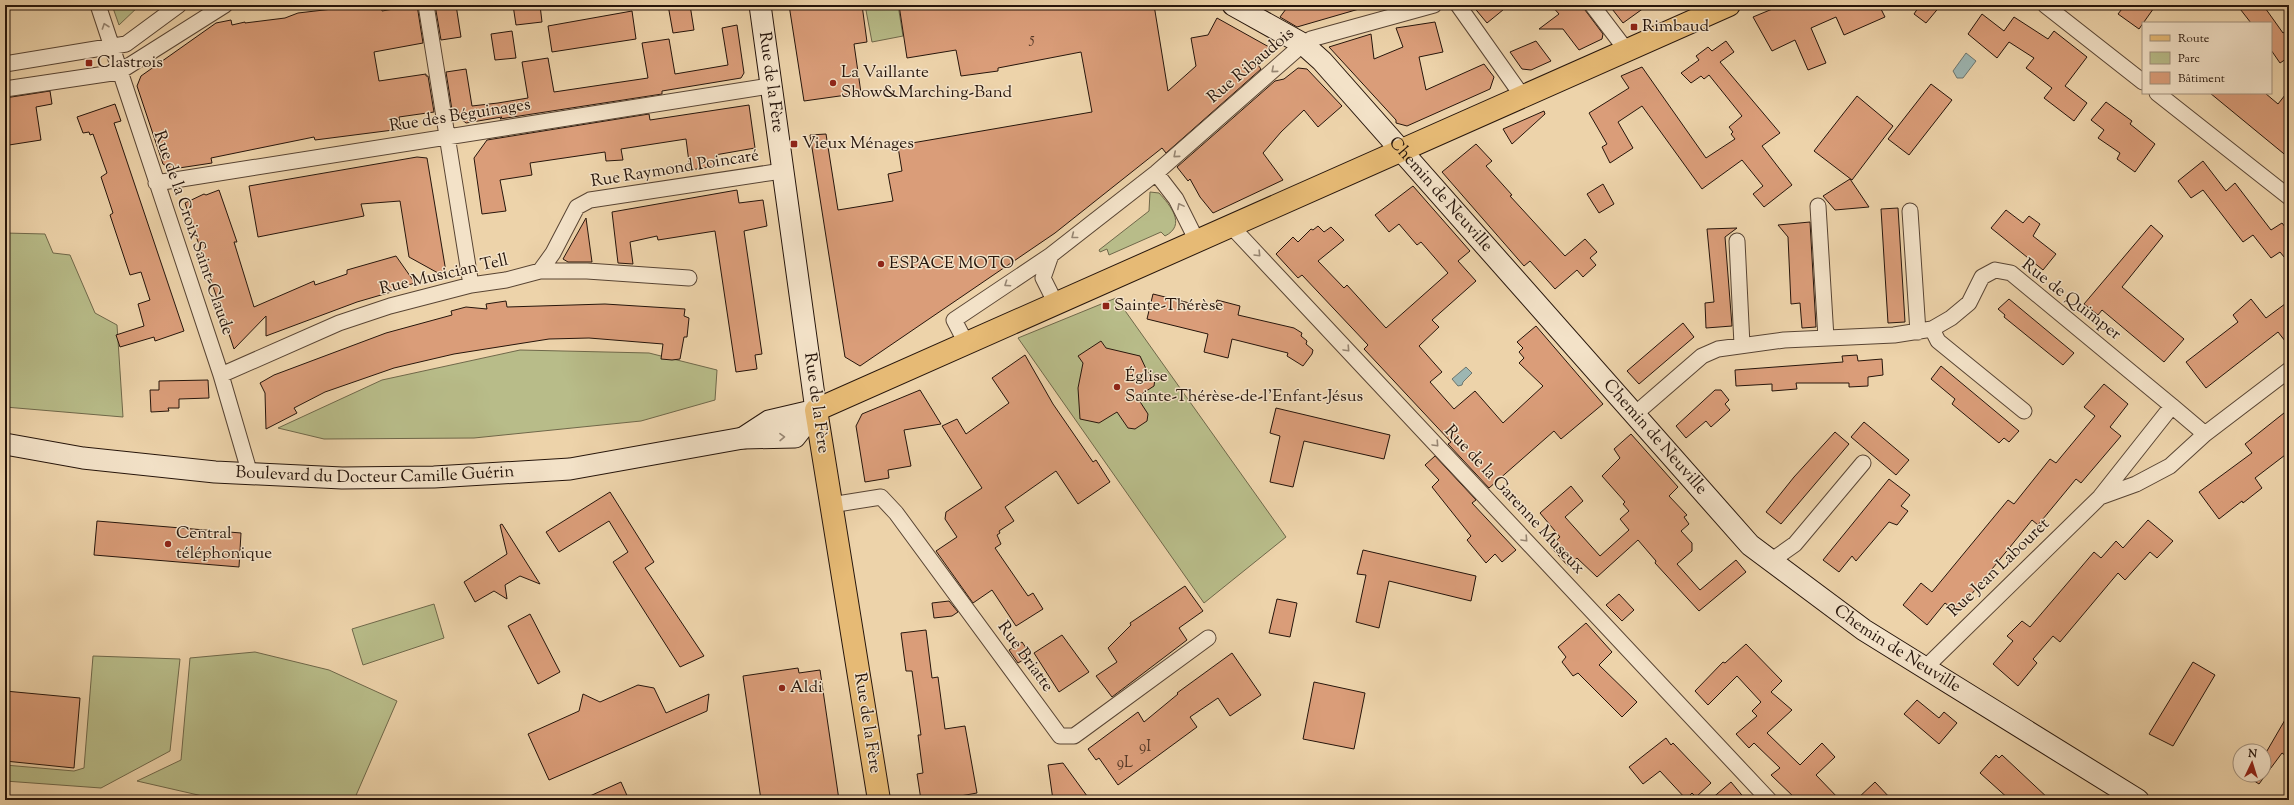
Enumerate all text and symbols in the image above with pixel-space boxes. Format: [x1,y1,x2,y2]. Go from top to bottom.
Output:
place label: Rimbaud [1642,15,1710,39]
street label: Rue Ribaudois [1202,22,1300,110]
marker: Rimbaud [1629,22,1639,32]
legend [2142,22,2272,94]
one-way arrow [101,23,109,30]
house number: 5 [1028,29,1035,50]
street label: Rue de la Fère [752,30,790,134]
text: Route [2178,30,2210,48]
text: Parc [2178,50,2200,68]
place label: Clastrois [97,51,163,75]
marker: Clastrois [84,58,94,68]
place label: La Vaillante Show&Marching-Band [841,61,1013,105]
one-way arrow [1271,65,1278,72]
text: Bâtiment [2178,70,2225,88]
marker: La Vaillante Show&Marching-Band [828,78,838,88]
street label: Rue des Béguinages [388,93,533,139]
street label: Rue de la Croix Saint-Claude [147,128,239,338]
place label: Vieux Ménages [802,132,914,156]
street label: Chemin de Neuville [1382,132,1498,258]
marker: Vieux Ménages [789,139,799,149]
street label: Rue Raymond Poincaré [589,144,761,194]
one-way arrow [1173,151,1180,158]
one-way arrow [1177,203,1185,210]
one-way arrow [1071,232,1078,239]
street label: Rue Musician Tell [377,248,511,301]
one-way arrow [1253,249,1261,257]
place label: ESPACE MOTO [889,252,1014,276]
street label: Rue de Quimper [2016,253,2126,347]
marker: ESPACE MOTO [876,259,886,269]
one-way arrow [1004,279,1011,287]
place label: Sainte-Thérèse [1114,294,1223,318]
marker: Sainte-Thérèse [1101,301,1111,311]
one-way arrow [1342,344,1350,352]
street label: Rue de la Fère [797,351,835,455]
place label: Église Sainte-Thérèse-de-l'Enfant-Jésus [1125,365,1363,409]
street label: Chemin de Neuville [1597,374,1713,500]
marker: Église Sainte-Thérèse-de-l'Enfant-Jésus [1112,382,1122,392]
street label: Rue de la Garenne Museux [1438,420,1590,580]
one-way arrow [779,433,785,441]
one-way arrow [1431,439,1439,447]
street label: Boulevard du Docteur Camille Guérin [235,460,515,490]
street label: Rue Jean Labouret [1943,513,2056,623]
place label: Central téléphonique [176,522,272,566]
one-way arrow [1520,534,1527,542]
marker: Central téléphonique [163,539,173,549]
street label: Chemin de Neuville [1828,599,1965,699]
street label: Rue Briatte [991,617,1059,697]
street label: Rue de la Fère [847,671,887,775]
place label: Aldi [790,676,823,700]
marker: Aldi [777,683,787,693]
house number: 9I [1139,737,1151,758]
north arrow [2232,743,2272,783]
text: N [2247,746,2258,762]
house number: 9L [1117,753,1133,774]

